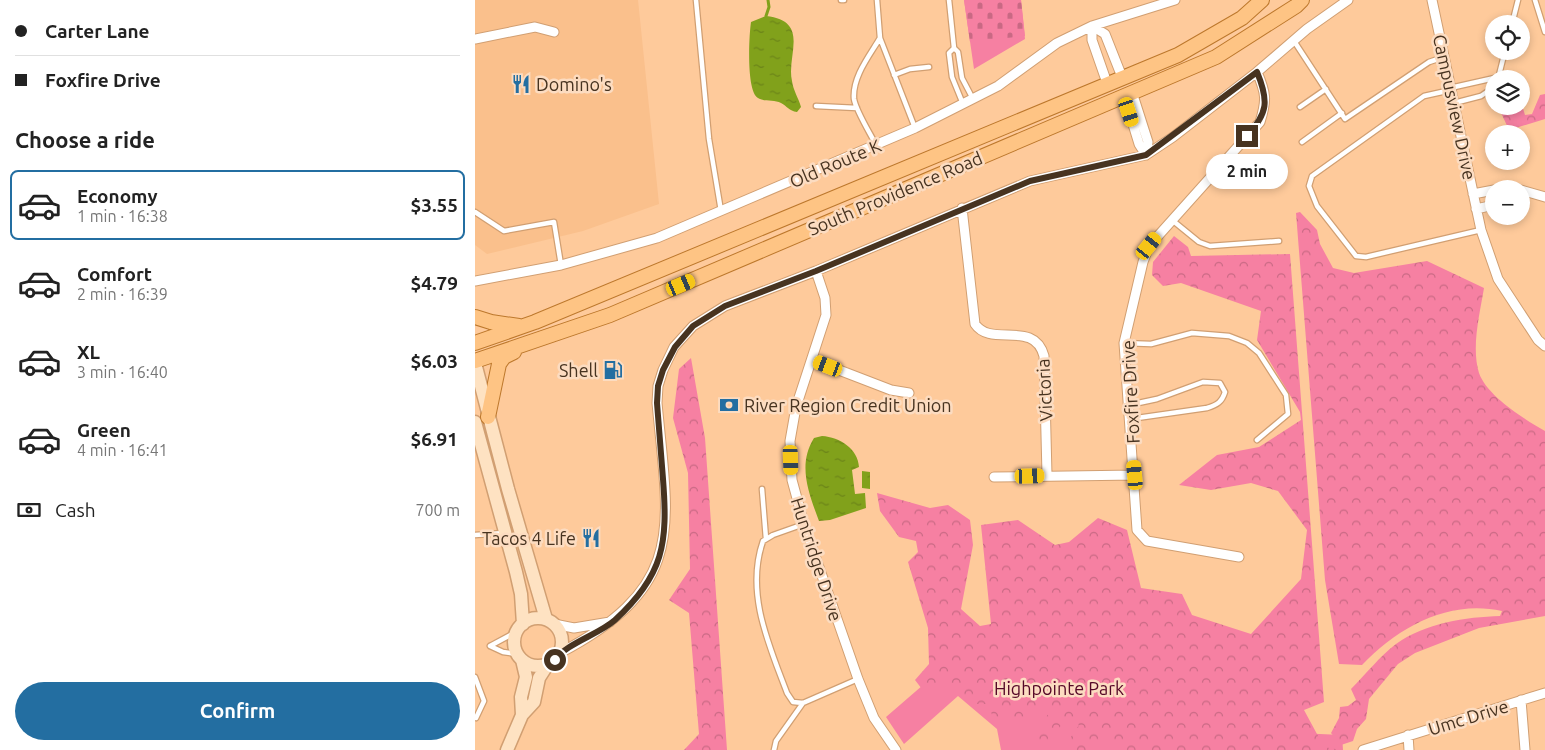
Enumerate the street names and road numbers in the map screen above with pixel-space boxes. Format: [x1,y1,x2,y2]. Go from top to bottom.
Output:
street label: Campusview Drive [1430,32,1480,182]
street label: Old Route K [786,135,884,191]
street label: South Providence Road [805,147,985,239]
street label: Foxfire Drive [1117,340,1143,444]
street label: Victoria [1032,358,1056,422]
street label: Huntridge Drive [788,495,846,623]
street label: Umc Drive [1425,695,1511,739]

